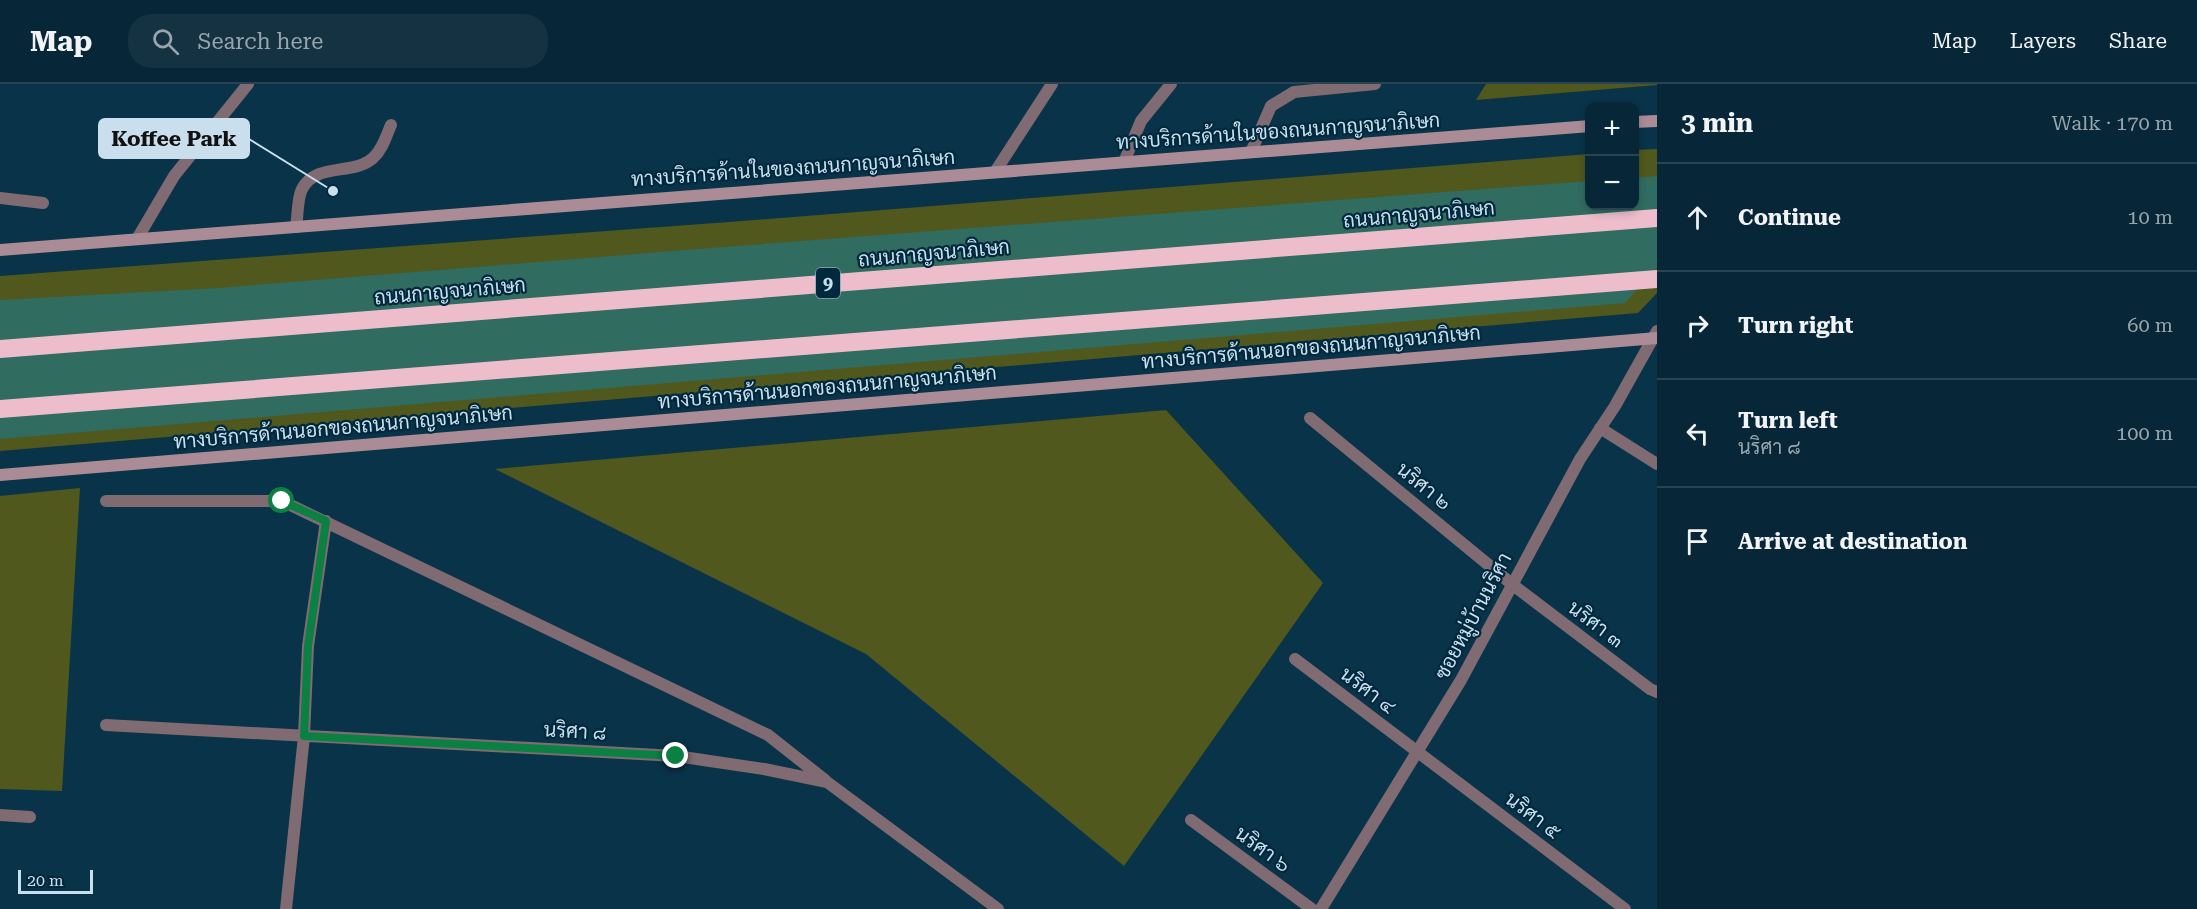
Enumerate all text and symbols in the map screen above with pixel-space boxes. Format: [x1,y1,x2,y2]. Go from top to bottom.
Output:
search box [128,14,548,68]
text: Map [30,25,92,58]
icon: search [149,25,182,58]
text: Search here [197,29,323,54]
text: Map [1932,29,1977,53]
text: Layers [2010,29,2076,53]
text: Share [2109,29,2167,53]
map controls [1585,102,1639,210]
button: + [1585,102,1639,156]
street label: ทางบริการด้านในของถนนกาญจนาภิเษก [1115,107,1441,154]
text: 3 min [1681,108,1753,138]
text: Walk · 170 m [2052,111,2173,135]
callout: Koffee Park [99,119,249,158]
text: Koffee Park [111,127,237,151]
street label: ทางบริการด้านในของถนนกาญจนาภิเษก [630,144,956,191]
button: − [1585,156,1639,210]
street label: ถนนกาญจนาภิเษก [1342,195,1496,233]
icon: ahead [1681,201,1714,234]
text: Continue [1738,205,1841,230]
text: 10 m [2127,205,2173,229]
street label: ถนนกาญจนาภิเษก [857,234,1011,272]
road number: 9 [816,268,840,298]
street label: ถนนกาญจนาภิเษก [373,272,527,310]
icon: right [1681,309,1714,342]
text: Turn right [1738,313,1853,338]
text: 60 m [2127,313,2173,337]
street label: ทางบริการด้านนอกของถนนกาญจนาภิเษก [1140,320,1482,374]
street label: ทางบริการด้านนอกของถนนกาญจนาภิเษก [656,360,998,414]
street label: ทางบริการด้านนอกของถนนกาญจนาภิเษก [172,400,514,454]
text: Turn left [1738,408,1838,433]
icon: left [1681,417,1714,450]
text: 100 m [2116,421,2173,445]
text: นริศา ๘ [1738,435,1801,459]
street label: นริศา ๒ [1392,457,1456,515]
route start [268,487,294,513]
icon: arrive [1681,525,1714,558]
text: Arrive at destination [1738,529,1967,554]
street label: ซอยหมู่บ้านนริศา [1430,549,1519,685]
street label: นริศา ๓ [1564,595,1628,653]
street label: นริศา ๔ [1336,662,1401,719]
street label: นริศา ๘ [543,717,607,745]
route end [662,742,688,768]
street label: นริศา ๕ [1501,787,1566,844]
street label: นริศา ๖ [1231,821,1295,877]
scale bar [18,867,93,894]
text: 20 m [27,871,64,890]

